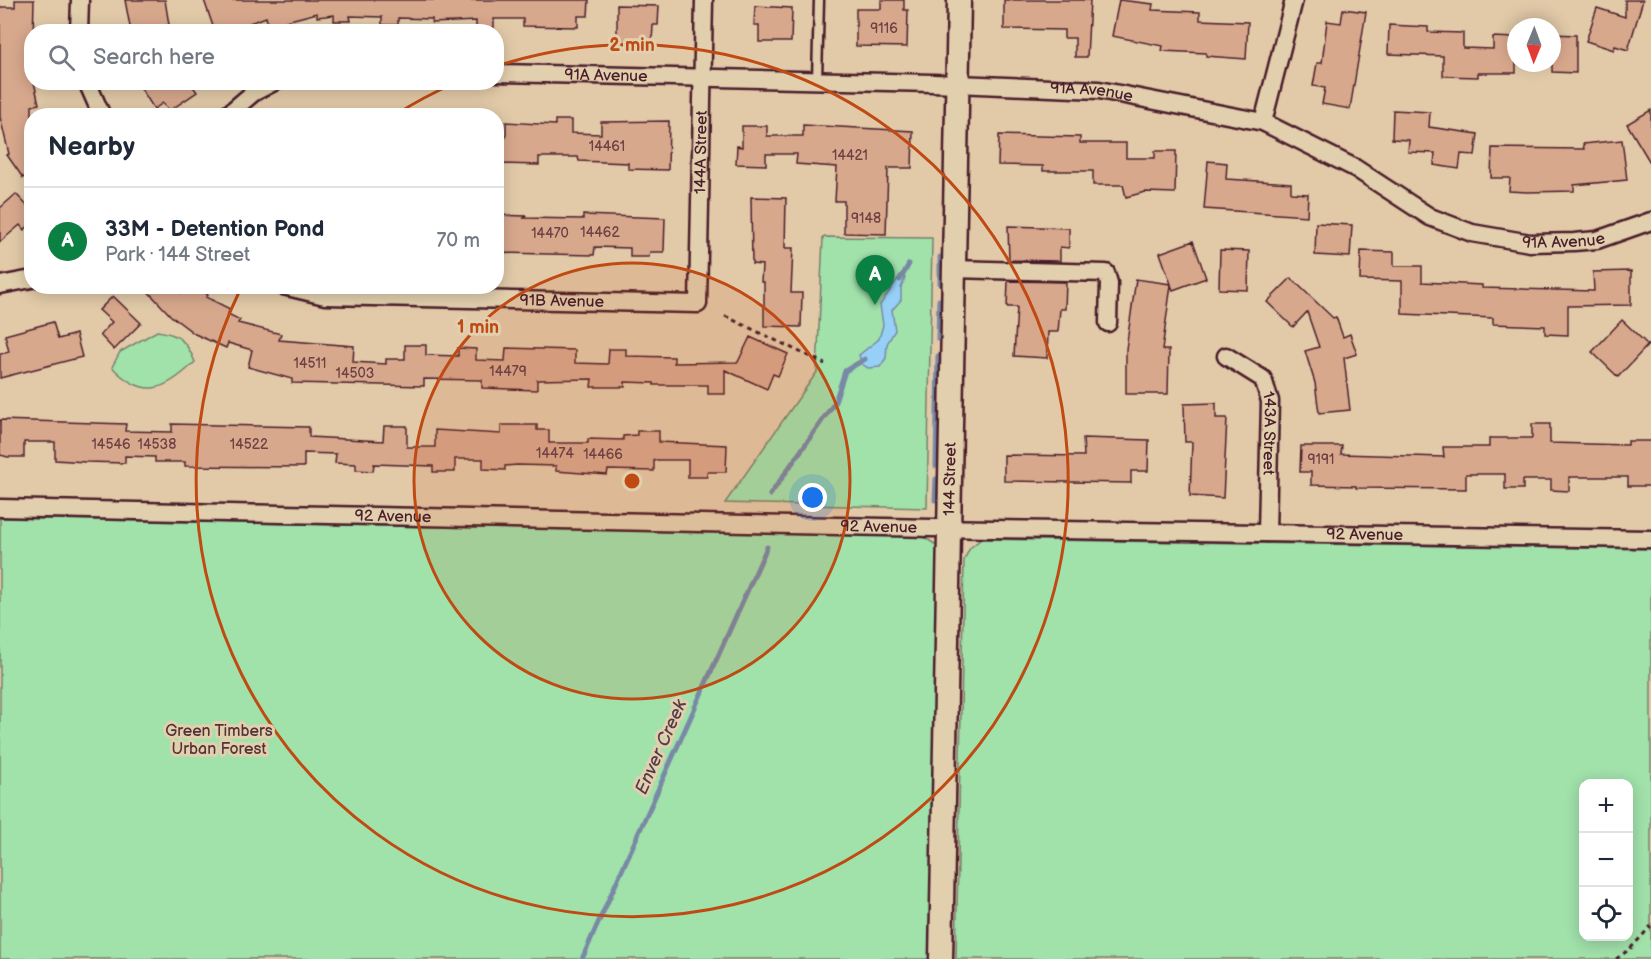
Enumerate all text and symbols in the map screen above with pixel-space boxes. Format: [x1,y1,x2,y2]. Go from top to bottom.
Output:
north arrow [1507,18,1561,72]
house number: 9116 [870,20,898,37]
search box [24,24,504,90]
text: 2 min [609,35,655,56]
icon: search [45,41,78,74]
text: Search here [93,44,215,71]
street label: 91A Avenue [564,65,648,86]
street label: 91A Avenue [1050,78,1135,106]
street label: 144A Street [691,110,711,194]
text: Nearby [48,132,135,163]
house number: 14461 [589,138,625,155]
house number: 14421 [832,147,868,164]
house number: 9148 [851,210,881,227]
text: 33M - Detention Pond [105,216,324,243]
house number: 14462 [580,224,620,241]
house number: 14470 [531,225,569,242]
street label: 91A Avenue [1520,228,1608,253]
text: A [61,229,74,253]
text: 70 m [436,229,480,253]
text: Park · 144 Street [105,243,250,267]
pin: A [856,256,894,305]
street label: 91B Avenue [519,291,605,311]
text: 1 min [457,317,499,338]
house number: 14511 [294,355,326,372]
house number: 14479 [489,363,527,380]
house number: 14503 [336,365,374,382]
street label: 143A Street [1258,389,1280,475]
house number: 14546 [91,436,131,453]
house number: 14538 [138,436,176,453]
house number: 14522 [230,436,269,453]
street label: 144 Street [940,442,960,516]
house number: 14474 [536,445,574,462]
house number: 14466 [583,446,623,463]
house number: 9191 [1307,451,1335,468]
centre of rings [622,471,642,491]
your location [798,483,827,512]
street label: 92 Avenue [354,506,432,527]
street label: 92 Avenue [840,517,918,537]
street label: 92 Avenue [1326,525,1404,545]
water label: Enver Creek [631,695,692,797]
park label: Green Timbers Urban Forest [165,722,273,759]
map controls [1579,779,1633,941]
button: + [1579,779,1633,833]
button: − [1579,833,1633,887]
button: locate [1579,887,1633,941]

